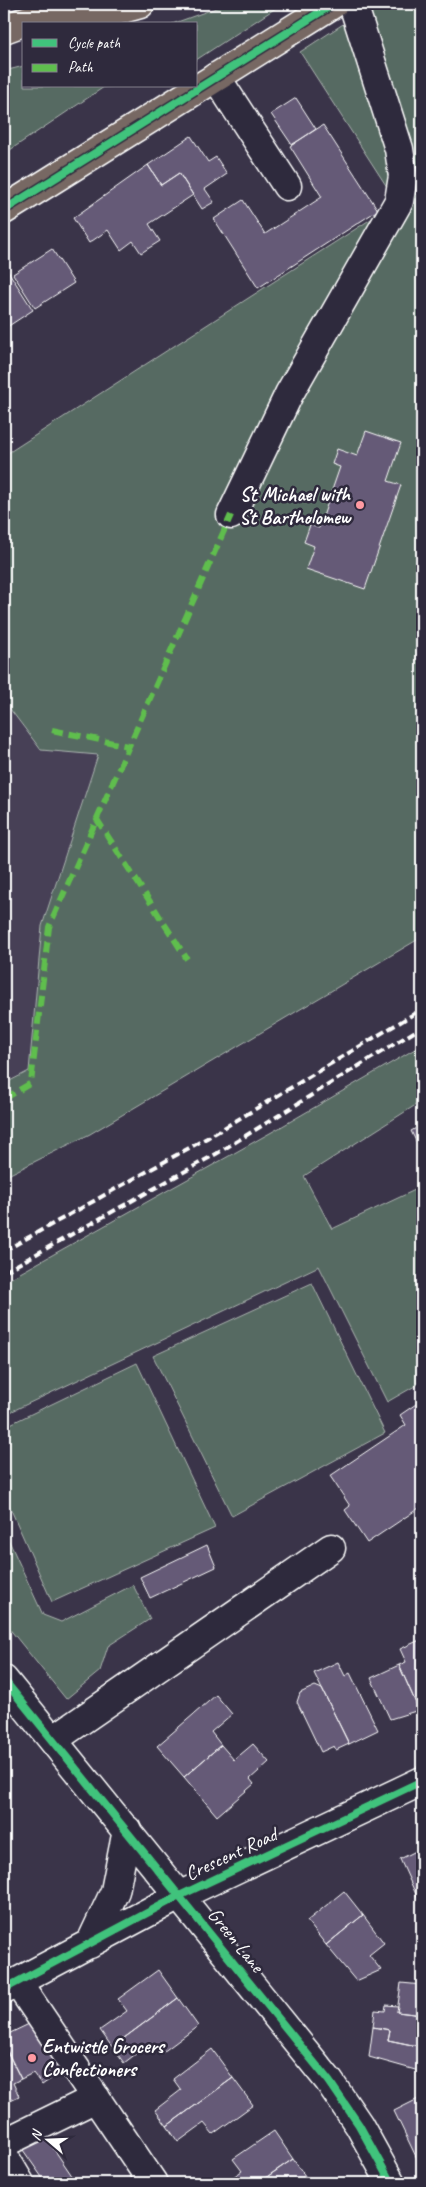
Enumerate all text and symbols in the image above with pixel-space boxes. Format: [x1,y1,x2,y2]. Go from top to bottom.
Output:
legend [22,22,198,88]
text: Cycle path [68,34,120,53]
text: Path [68,58,94,77]
place label: St Michael with St Bartholomew [239,482,352,530]
marker: St Michael with St Bartholomew [354,499,366,511]
street label: Crescent Road [181,1821,284,1886]
street label: Green Lane [202,1903,271,1979]
place label: Entwistle Grocers Confectioners [42,2034,166,2082]
marker: Entwistle Grocers Confectioners [26,2052,38,2064]
north arrow [22,2114,72,2164]
text: N [27,2127,46,2143]

